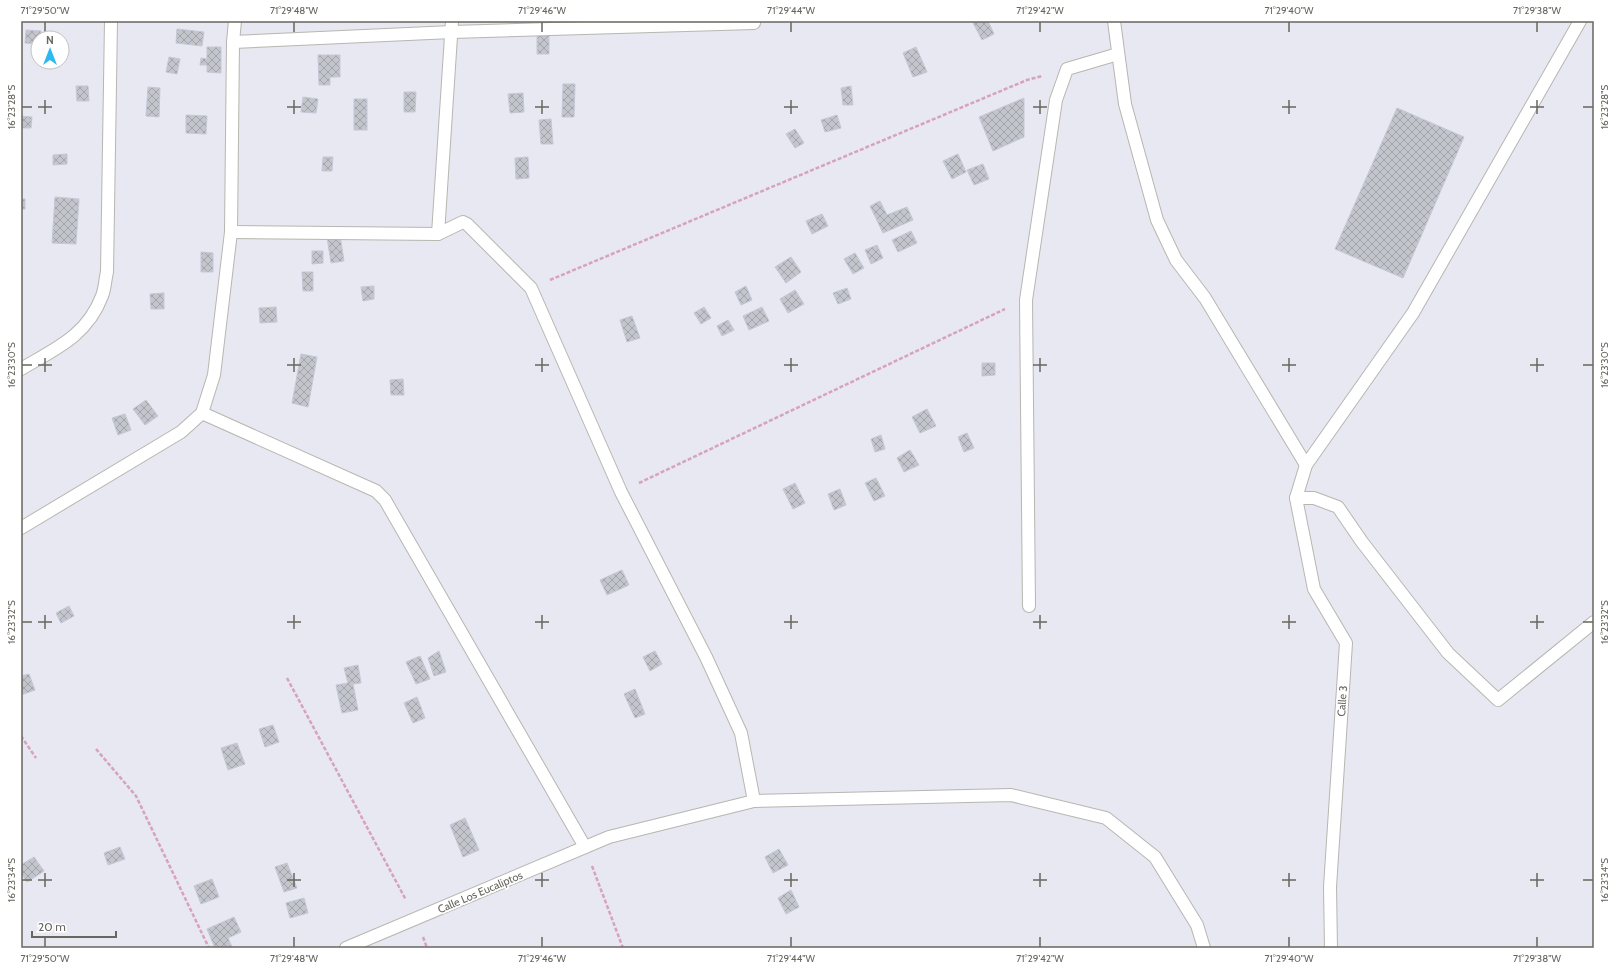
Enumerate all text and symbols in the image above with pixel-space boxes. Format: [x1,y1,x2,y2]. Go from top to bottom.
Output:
text: 71°29'50"W [21,4,70,17]
text: 71°29'48"W [270,4,319,17]
text: 71°29'46"W [518,4,566,17]
text: 71°29'44"W [767,4,815,17]
text: 71°29'42"W [1016,4,1064,17]
text: 71°29'40"W [1264,4,1314,17]
text: 71°29'38"W [1513,4,1562,17]
north arrow [30,30,70,70]
text: N [46,33,54,47]
text: 16°23'28"S [5,85,18,129]
text: 16°23'28"S [1598,85,1611,129]
text: 16°23'30"S [5,342,18,388]
text: 16°23'30"S [1598,342,1611,388]
text: 16°23'32"S [5,600,18,644]
text: 16°23'32"S [1598,600,1611,644]
street label: Calle 3 [1334,685,1350,717]
text: 16°23'34"S [5,858,18,902]
text: 16°23'34"S [1598,858,1611,902]
street label: Calle Los Eucaliptos [435,868,525,916]
scale bar [32,913,116,939]
text: 20 m [38,919,66,934]
text: 71°29'50"W [21,952,70,965]
text: 71°29'48"W [270,952,319,965]
text: 71°29'46"W [518,952,566,965]
text: 71°29'44"W [767,952,815,965]
text: 71°29'42"W [1016,952,1064,965]
text: 71°29'40"W [1264,952,1314,965]
text: 71°29'38"W [1513,952,1562,965]

